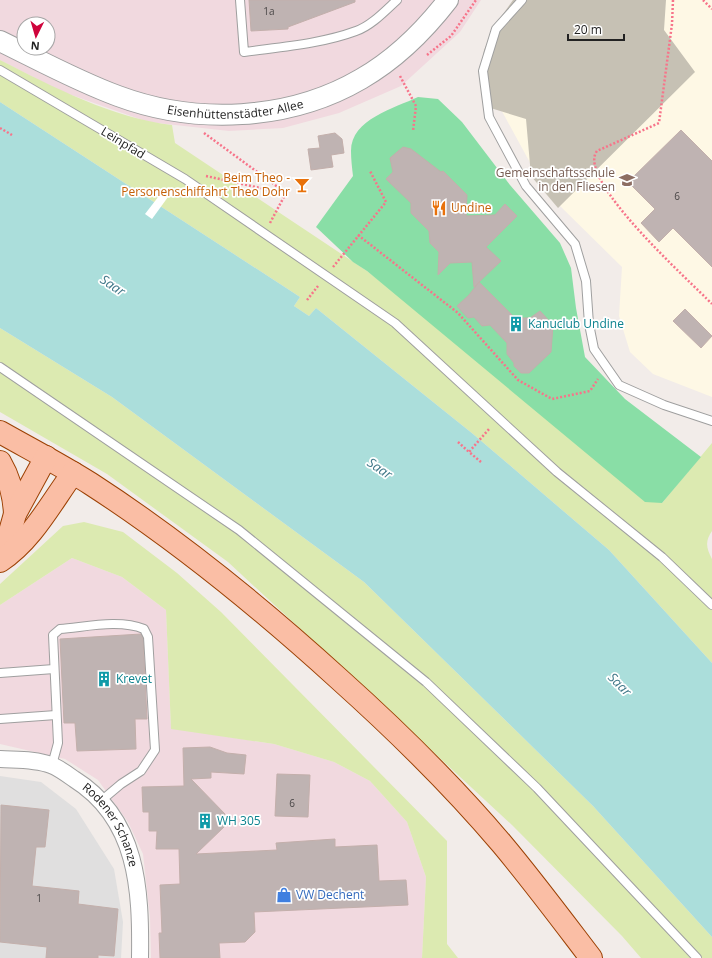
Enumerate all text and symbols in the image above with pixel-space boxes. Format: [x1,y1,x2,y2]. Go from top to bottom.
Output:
house number: 1a [263,4,275,18]
north arrow [16,16,56,56]
scale bar [568,16,624,42]
text: 20 m [574,21,602,38]
text: N [30,39,40,54]
street label: Eisenhüttenstädter Allee [166,95,305,123]
street label: Leinpfad [98,123,149,162]
place label: Gemeinschaftsschule in den Fliesen [496,164,615,195]
place label: Beim Theo - Personenschiffahrt Theo Dohr [121,169,290,200]
school or university icon: Gemeinschaftsschule in den Fliesen [618,171,636,189]
bar icon: Beim Theo - Personenschiffahrt Theo Dohr [293,176,311,194]
house number: 6 [674,189,680,203]
restaurant icon: Undine [430,199,448,217]
place label: Undine [451,199,492,216]
water label: Saar [97,270,130,300]
building icon: Kanuclub Undine [507,315,525,333]
place label: Kanuclub Undine [528,315,624,332]
water label: Saar [364,453,397,483]
water label: Saar [604,668,636,700]
building icon: Krevet [95,670,113,688]
place label: Krevet [116,670,152,687]
street label: Rodener Schanze [79,779,142,869]
house number: 6 [289,796,295,810]
building icon: WH 305 [196,812,214,830]
place label: WH 305 [217,812,261,829]
shop icon: VW Dechent [275,886,293,904]
place label: VW Dechent [296,886,364,903]
house number: 1 [36,891,42,905]

